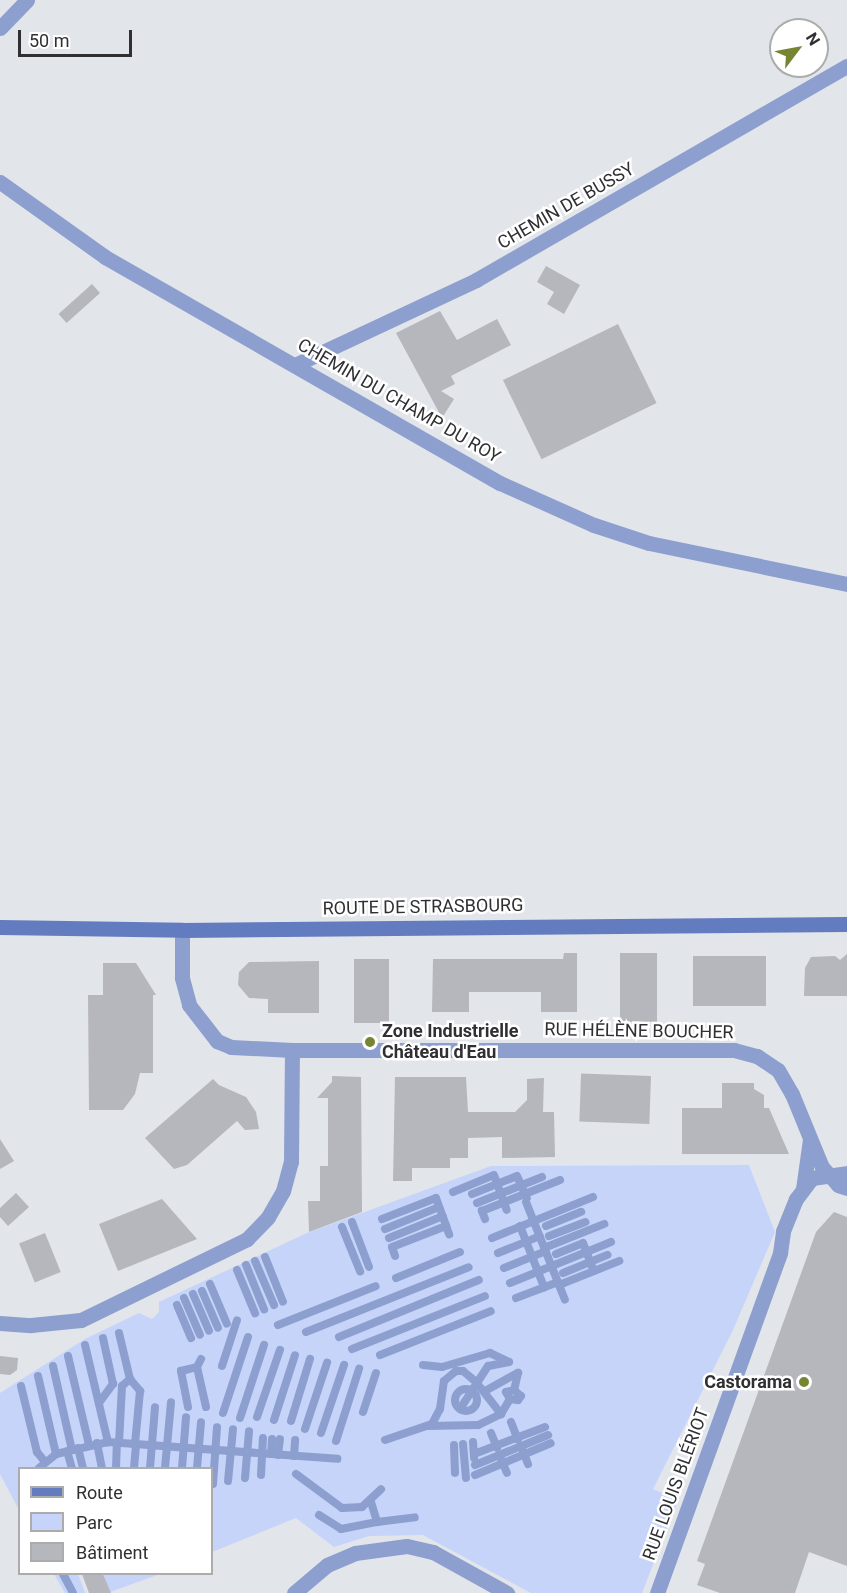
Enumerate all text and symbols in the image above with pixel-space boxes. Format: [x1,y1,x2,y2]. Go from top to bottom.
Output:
scale bar [21,18,135,56]
north arrow [769,18,829,78]
text: N [802,29,824,49]
text: 50 m [29,30,69,51]
street label: CHEMIN DE BUSSY [494,158,638,254]
street label: CHEMIN DU CHAMP DU ROY [294,334,504,468]
street label: ROUTE DE STRASBOURG [322,894,524,920]
street label: RUE HÉLÈNE BOUCHER [544,1019,734,1043]
place label: Zone Industrielle Château d'Eau [382,1021,518,1064]
marker: Zone Industrielle Château d'Eau [363,1035,377,1049]
place label: Castorama [704,1371,792,1393]
marker: Castorama [797,1375,811,1389]
street label: RUE LOUIS BLÉRIOT [638,1405,714,1563]
legend [18,1467,213,1575]
text: Route [76,1482,123,1503]
text: Parc [76,1512,112,1533]
text: Bâtiment [76,1542,148,1563]

